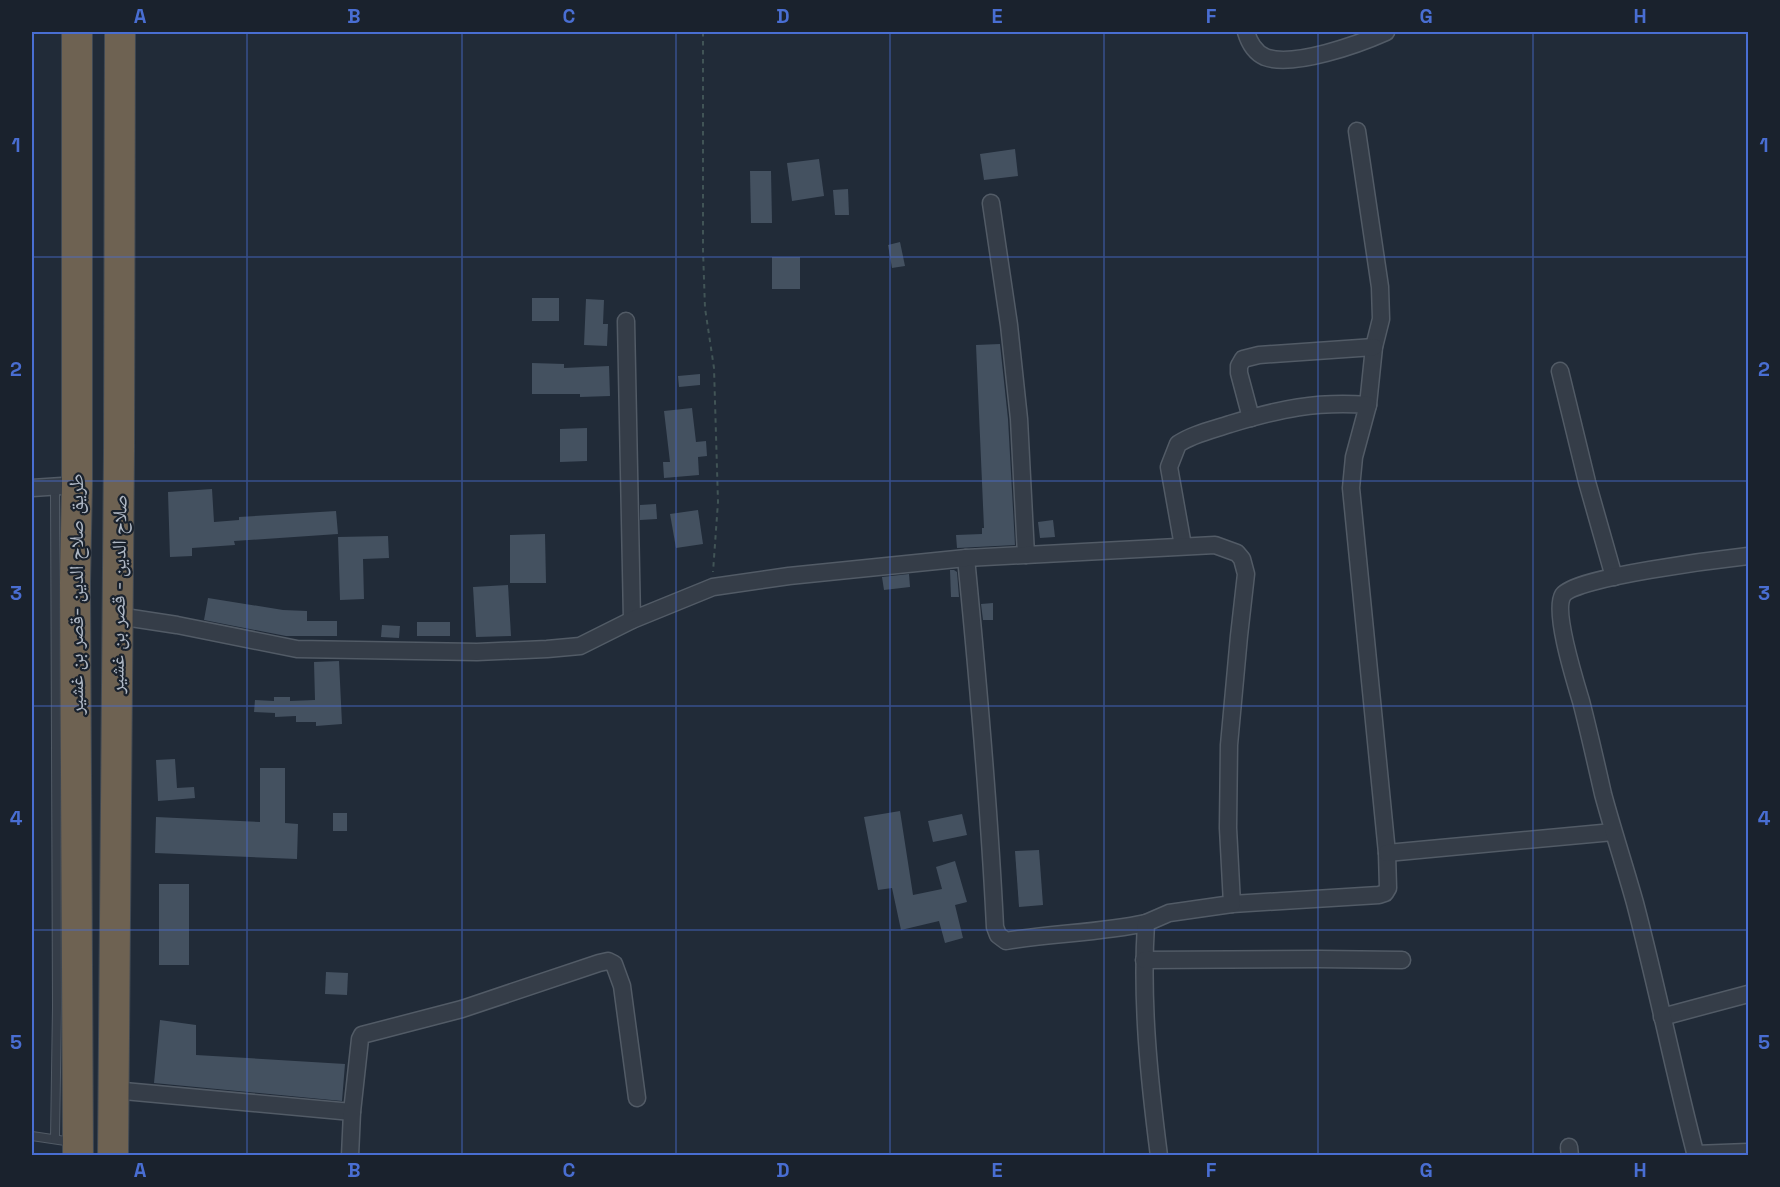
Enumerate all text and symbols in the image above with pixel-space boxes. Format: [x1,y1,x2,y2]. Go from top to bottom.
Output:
text: A [134,3,147,29]
text: B [347,3,361,29]
text: C [563,3,576,29]
text: D [776,3,790,29]
text: E [991,3,1003,29]
text: F [1206,3,1217,29]
text: G [1419,3,1433,29]
text: H [1633,3,1647,29]
text: 1 [11,132,21,158]
text: 1 [1759,132,1769,158]
text: 2 [10,356,22,382]
text: 2 [1758,356,1770,382]
street label: طريق صلاح الدين -قصر بن غشير [63,474,89,715]
street label: صلاح الدين - قصر بن غشير [103,494,133,695]
text: 3 [10,580,22,606]
text: 3 [1758,580,1770,606]
text: 4 [10,805,23,831]
text: 4 [1758,805,1771,831]
text: 5 [10,1029,22,1055]
text: 5 [1758,1029,1770,1055]
text: A [134,1157,147,1183]
text: B [347,1157,361,1183]
text: C [563,1157,576,1183]
text: D [776,1157,790,1183]
text: E [991,1157,1003,1183]
text: F [1206,1157,1217,1183]
text: G [1419,1157,1433,1183]
text: H [1633,1157,1647,1183]

